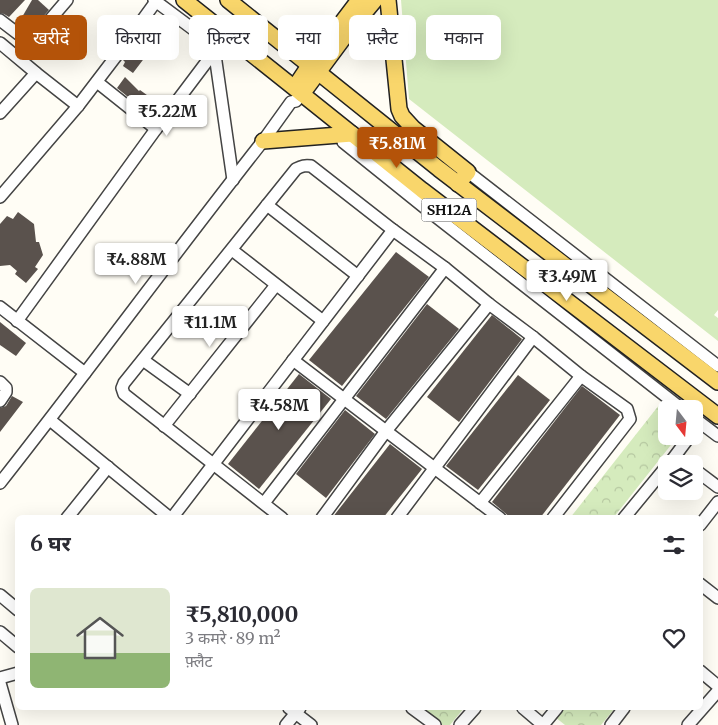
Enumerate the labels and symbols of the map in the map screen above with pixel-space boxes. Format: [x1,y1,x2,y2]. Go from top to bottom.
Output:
pin: ₹5.22M [126,94,208,137]
pin: ₹5.81M [356,126,438,169]
road number: SH12A [422,198,476,222]
pin: ₹4.88M [95,242,177,285]
pin: ₹3.49M [526,260,608,302]
pin: ₹11.1M [169,306,251,348]
pin: ₹4.58M [238,388,320,431]
north arrow [658,400,702,445]

